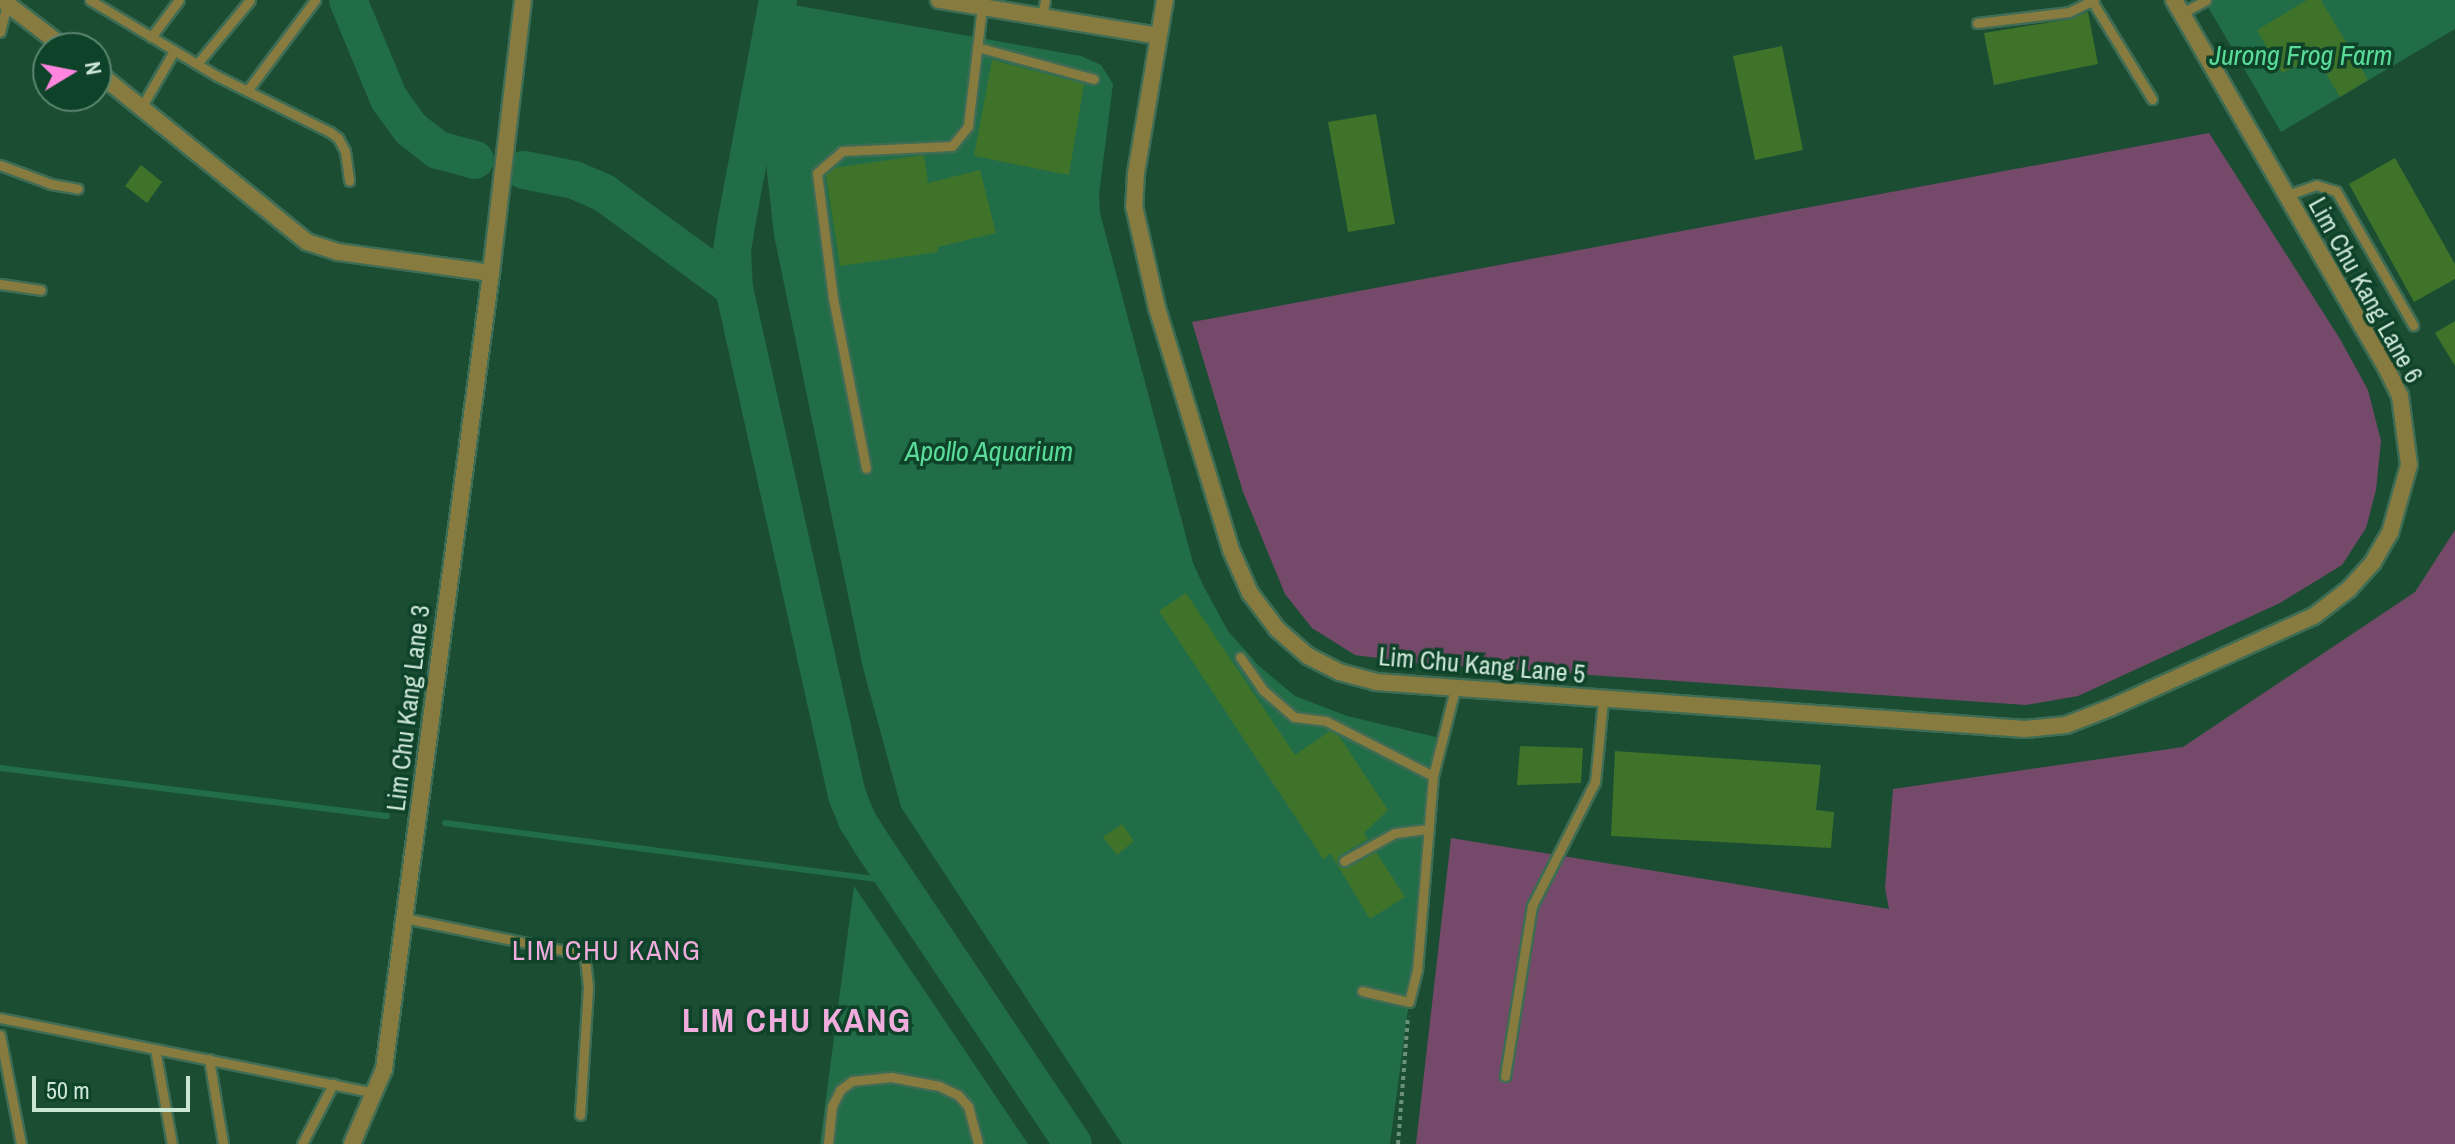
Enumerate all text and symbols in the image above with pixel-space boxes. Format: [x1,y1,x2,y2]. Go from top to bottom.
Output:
north arrow [32,32,112,112]
water label: Jurong Frog Farm [2210,38,2392,72]
text: N [78,59,110,77]
street label: Lim Chu Kang Lane 6 [2302,192,2430,388]
water label: Apollo Aquarium [904,434,1074,468]
street label: Lim Chu Kang Lane 3 [380,603,436,813]
street label: Lim Chu Kang Lane 5 [1377,640,1587,690]
district label: LIM CHU KANG [512,933,702,967]
district label: LIM CHU KANG [682,1001,912,1041]
scale bar [36,1060,194,1110]
text: 50 m [46,1074,90,1106]

